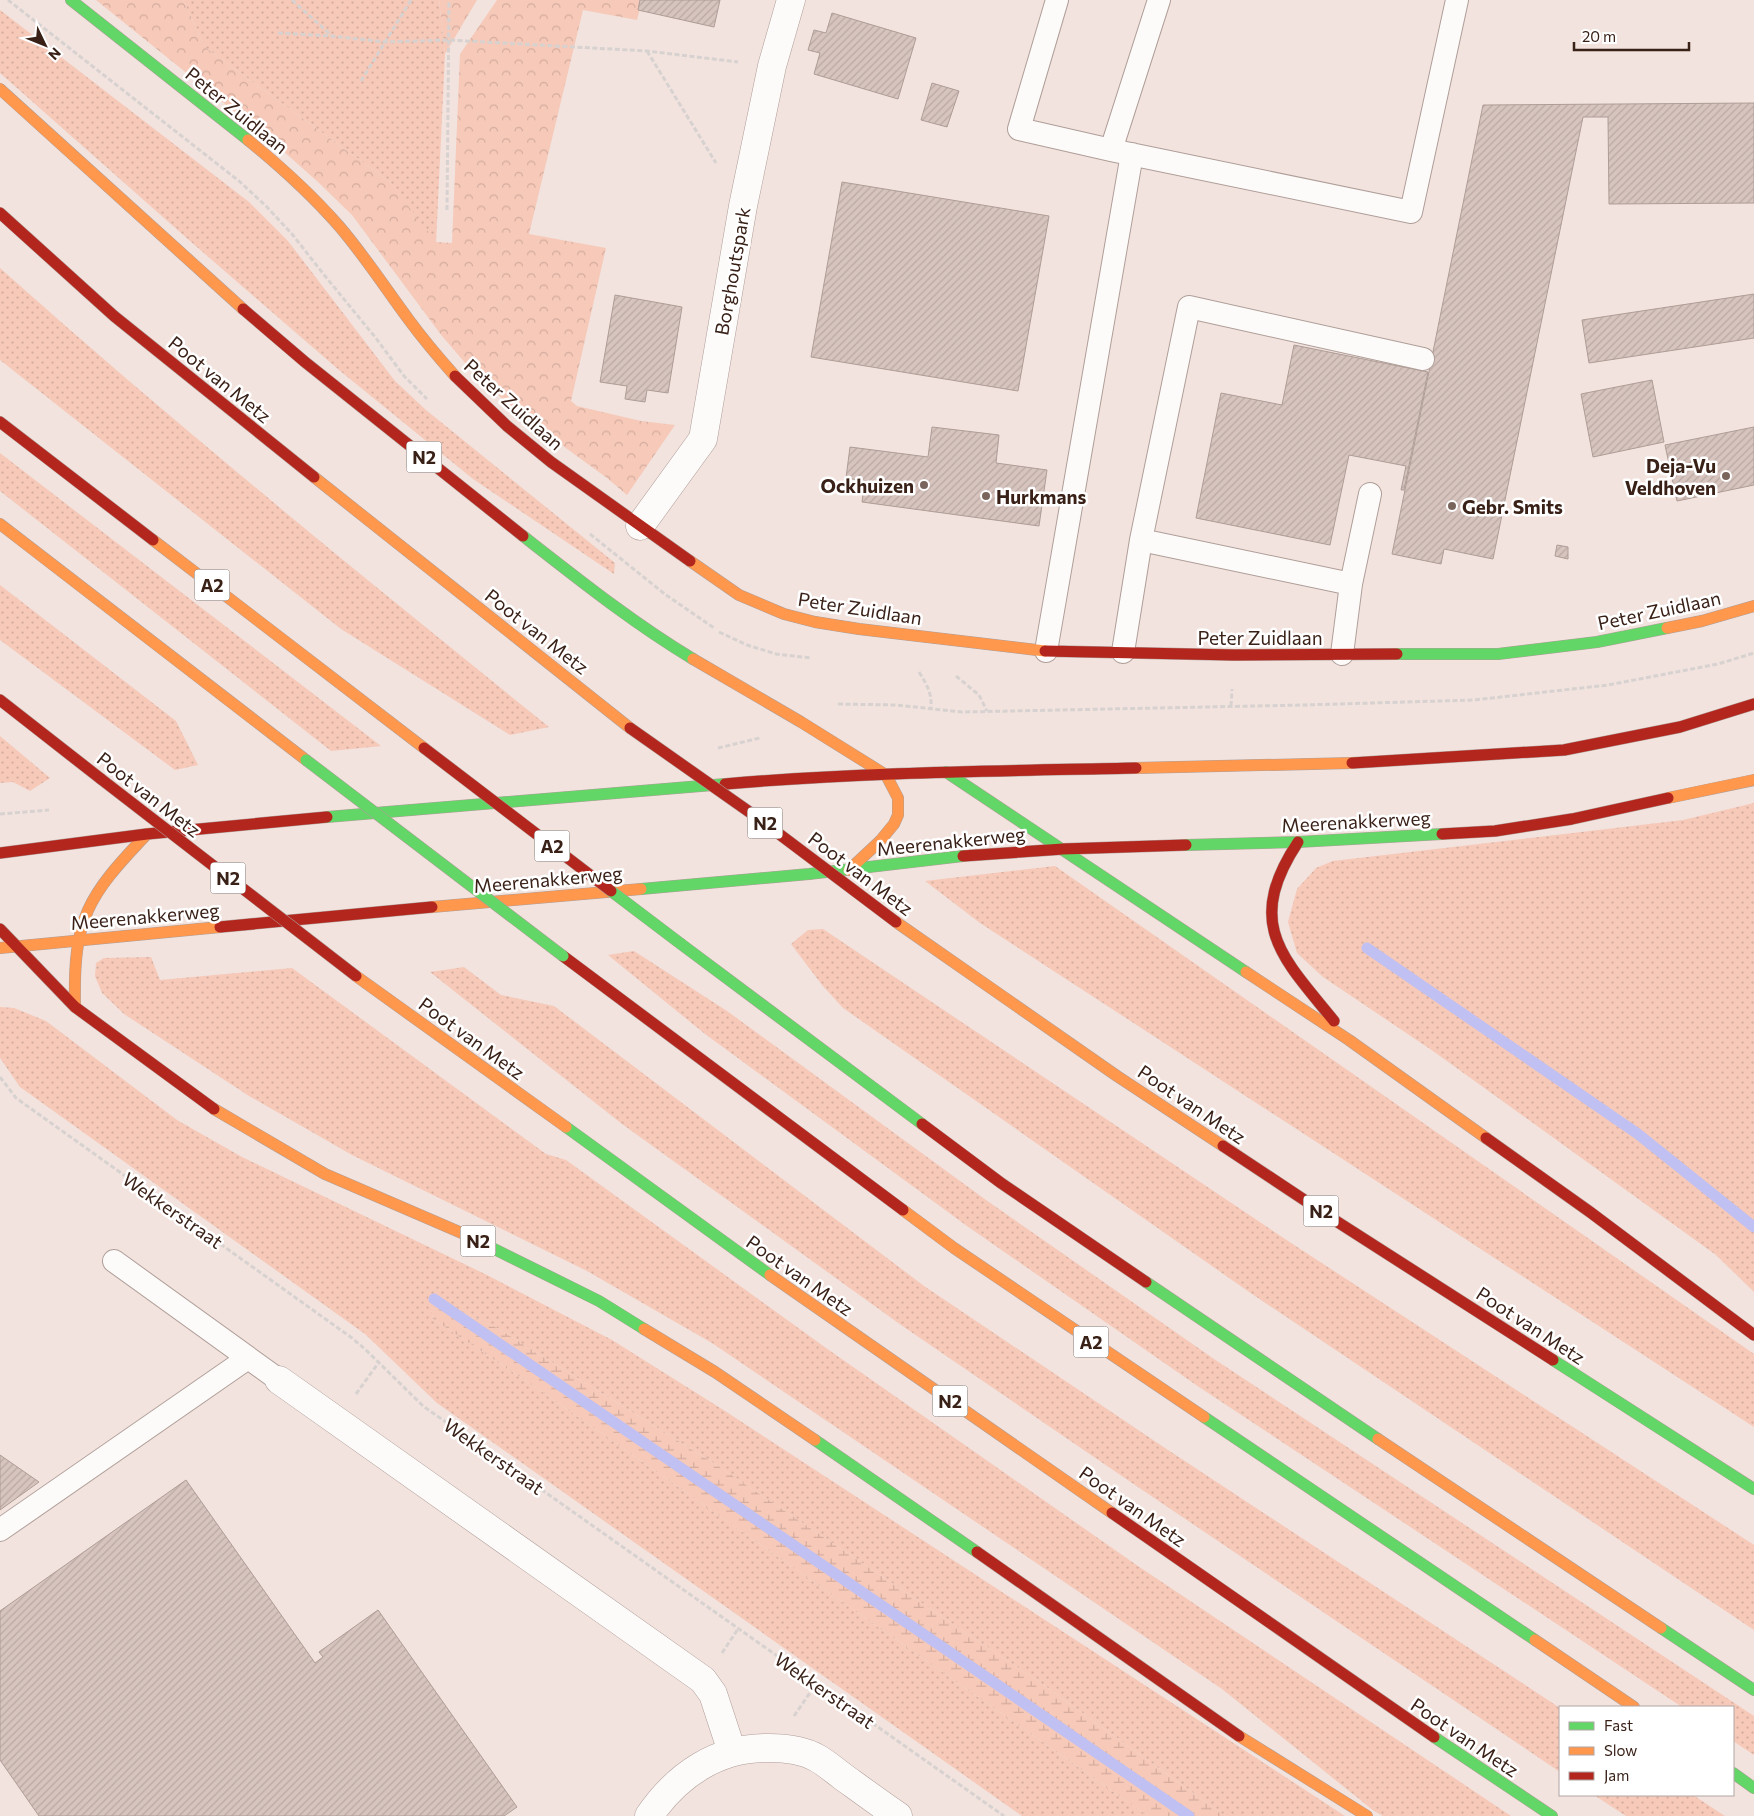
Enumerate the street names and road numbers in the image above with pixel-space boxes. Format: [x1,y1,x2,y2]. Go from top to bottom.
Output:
street label: Peter Zuidlaan [181,62,293,158]
street label: Borghoutspark [709,205,755,337]
street label: Poot van Metz [164,331,276,427]
street label: Peter Zuidlaan [460,354,568,454]
road number: N2 [406,442,442,472]
road number: A2 [194,570,230,600]
street label: Poot van Metz [481,583,593,679]
street label: Peter Zuidlaan [1595,586,1723,634]
street label: Peter Zuidlaan [796,587,924,629]
street label: Peter Zuidlaan [1197,626,1323,649]
street label: Poot van Metz [93,746,205,842]
street label: Meerenakkerweg [1281,806,1431,836]
road number: N2 [748,808,782,838]
street label: Meerenakkerweg [876,822,1026,860]
street label: Poot van Metz [804,826,918,920]
road number: A2 [534,830,570,861]
street label: Meerenakkerweg [473,861,623,897]
road number: N2 [210,862,246,894]
street label: Meerenakkerweg [70,898,220,934]
street label: Poot van Metz [415,992,529,1084]
street label: Poot van Metz [1134,1060,1250,1148]
street label: Wekkerstraat [118,1167,228,1253]
road number: N2 [1304,1196,1338,1226]
road number: N2 [460,1226,496,1256]
street label: Poot van Metz [742,1230,858,1320]
street label: Poot van Metz [1472,1281,1590,1369]
road number: A2 [1074,1326,1108,1358]
road number: N2 [932,1385,968,1416]
street label: Wekkerstraat [439,1413,549,1499]
street label: Poot van Metz [1075,1461,1191,1551]
street label: Wekkerstraat [770,1647,880,1733]
street label: Poot van Metz [1407,1693,1523,1781]

